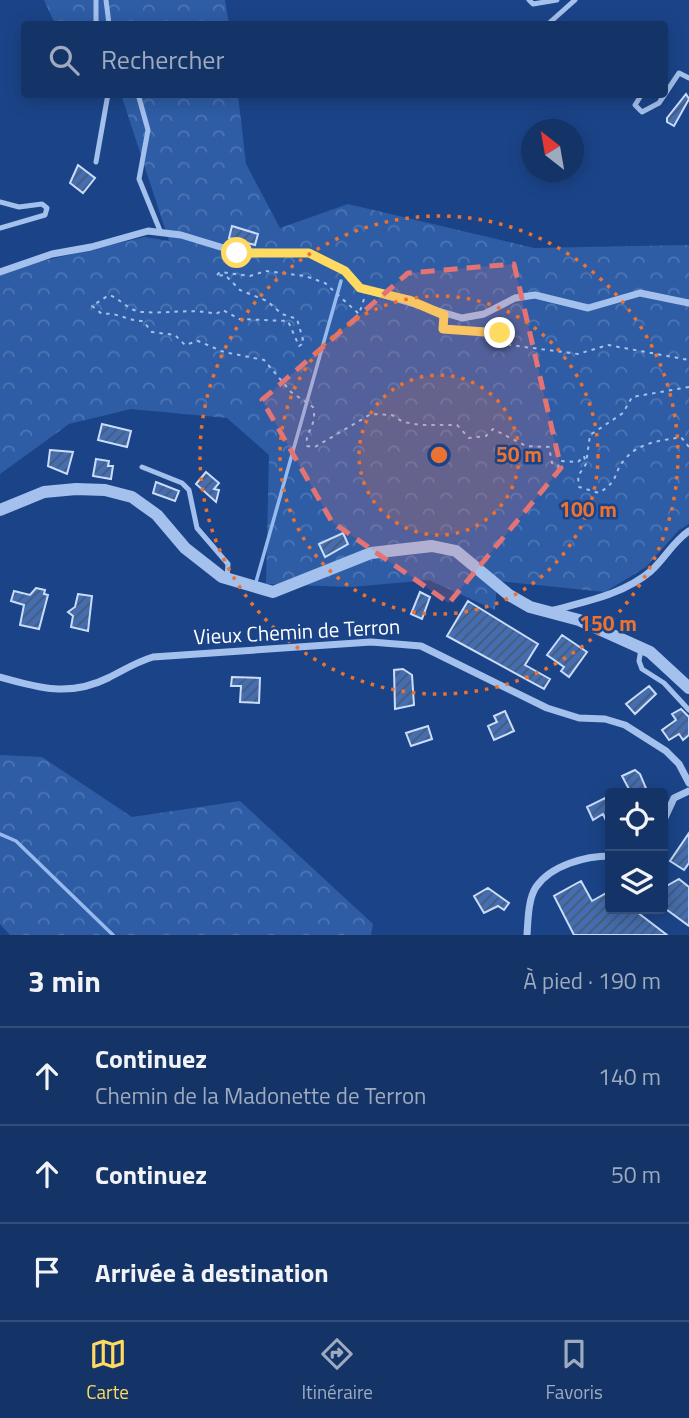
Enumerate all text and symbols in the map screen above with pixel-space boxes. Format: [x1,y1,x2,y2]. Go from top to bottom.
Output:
search box [21,21,668,98]
text: Rechercher [101,40,225,79]
icon: search [45,41,83,79]
north arrow [521,119,584,182]
route start [221,237,252,268]
route end [484,317,515,348]
text: 50 m [496,438,542,470]
centre of rings [427,443,451,467]
text: 100 m [559,493,617,525]
text: 150 m [579,607,637,639]
street label: Vieux Chemin de Terron [193,610,401,652]
map controls [605,788,668,914]
button: locate [605,788,668,851]
button: layers [605,851,668,914]
text: 3 min [28,958,101,1004]
text: À pied · 190 m [523,963,661,998]
text: Continuez [95,1039,207,1078]
icon: ahead [28,1057,66,1095]
text: 140 m [598,1059,661,1094]
text: Chemin de la Madonette de Terron [95,1078,426,1113]
icon: ahead [28,1155,66,1193]
text: Continuez [95,1155,207,1194]
text: 50 m [611,1157,661,1192]
icon: arrive [28,1253,66,1291]
text: Arrivée à destination [95,1253,329,1292]
tab: Carte [86,1335,129,1406]
tab: Itinéraire [301,1335,373,1406]
tab: Favoris [545,1335,603,1406]

